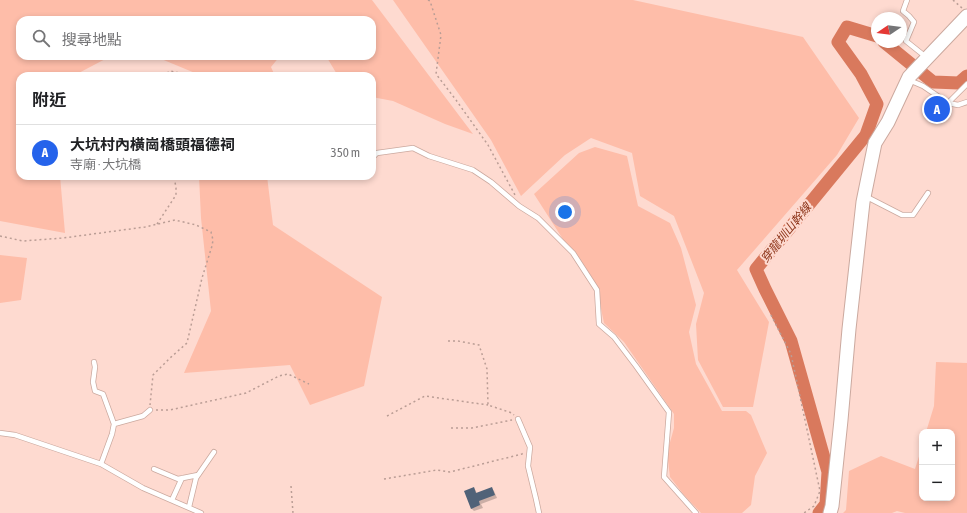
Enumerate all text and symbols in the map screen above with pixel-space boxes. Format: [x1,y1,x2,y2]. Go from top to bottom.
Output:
north arrow [871,12,907,48]
search box [16,16,376,60]
icon: search [30,27,52,49]
text: 搜尋地點 [62,31,122,48]
text: 附近 [32,90,66,110]
pin: A [924,94,950,124]
text: 大坑村內橫崗橋頭福德祠 [70,136,235,153]
text: A [42,145,48,160]
text: 350 m [331,145,360,160]
text: 寺廟 · 大坑橋 [70,157,141,172]
water label: 穿龍圳山幹線 [758,199,815,265]
your location [555,202,575,222]
map controls [919,429,955,501]
button: + [919,429,955,465]
button: − [919,465,955,501]

